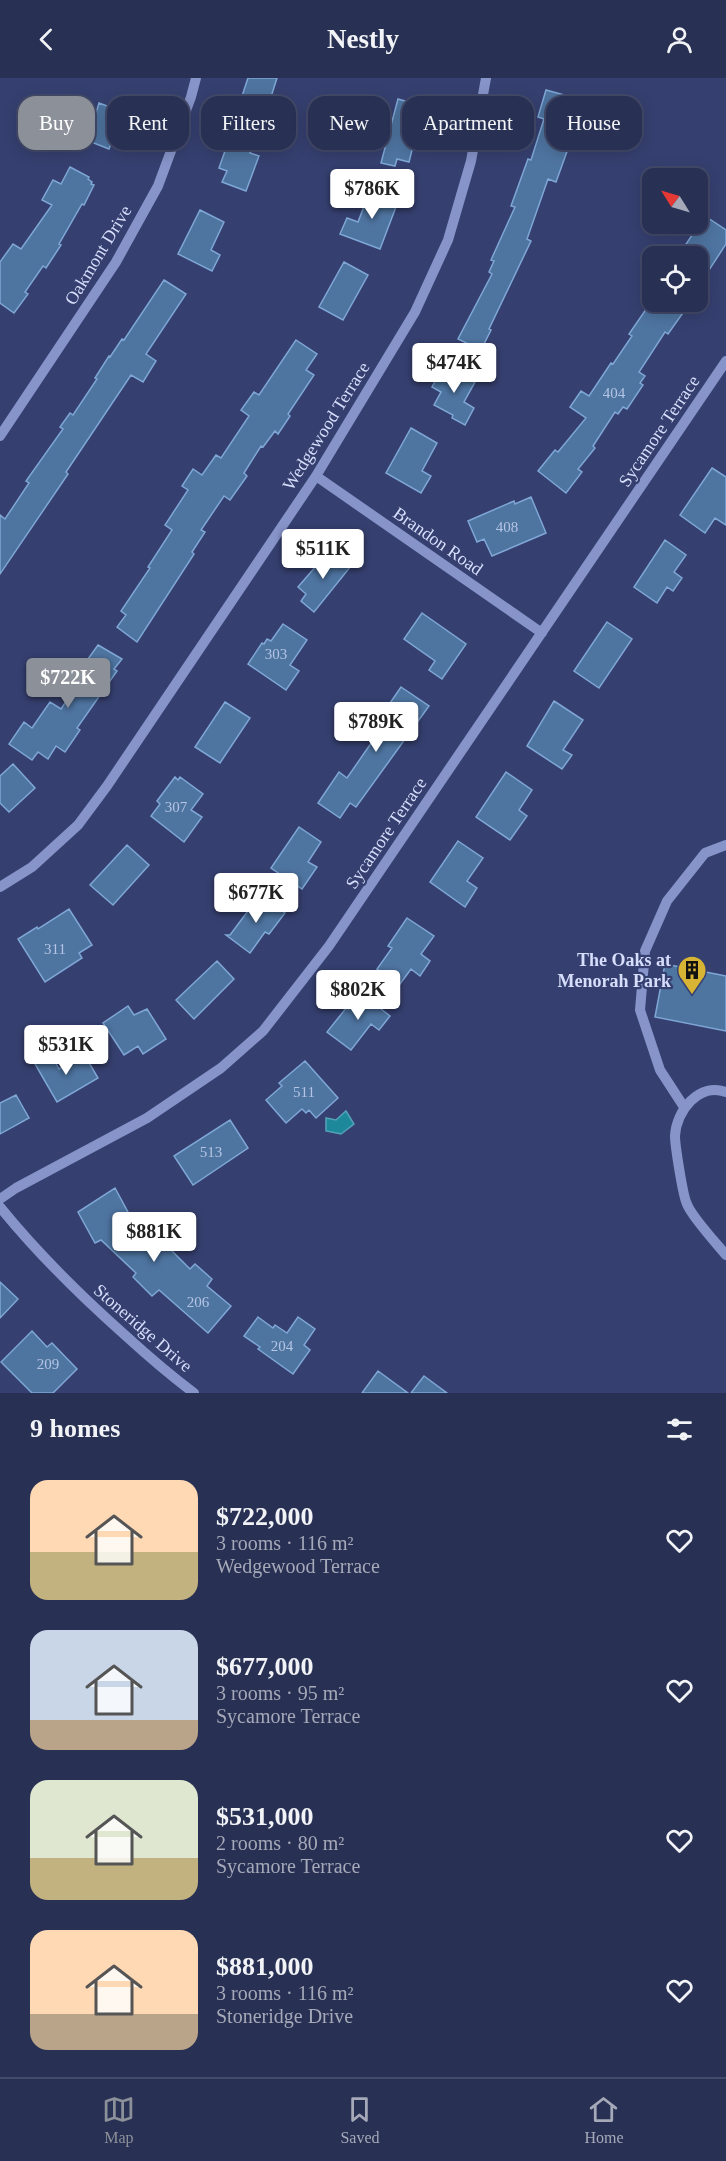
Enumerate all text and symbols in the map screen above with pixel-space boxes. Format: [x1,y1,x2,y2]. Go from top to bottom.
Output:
icon: back [30,23,63,56]
icon: person [663,23,696,56]
text: Nestly [327,24,399,54]
chip: Buy [18,96,95,150]
chip: Rent [107,96,189,150]
chip: Filters [201,96,296,150]
chip: New [308,96,390,150]
chip: Apartment [402,96,534,150]
chip: House [546,96,642,150]
north arrow [642,168,708,234]
map controls [642,168,708,312]
pin: $786K [330,169,414,220]
text: $786K [344,177,400,199]
street label: Oakmont Drive [60,202,136,308]
button: locate [642,246,708,312]
pin: $474K [412,343,496,394]
text: $474K [426,351,482,373]
street label: Wedgewood Terrace [278,358,374,494]
street label: Sycamore Terrace [614,372,704,490]
house number: 404 [603,385,626,401]
street label: Brandon Road [389,503,487,579]
house number: 408 [496,519,518,535]
pin: $511K [281,529,365,580]
text: $511K [296,537,350,559]
house number: 303 [265,646,287,662]
pin: $722K [26,658,110,709]
text: $722K [40,666,96,688]
pin: $789K [334,702,418,753]
text: $789K [348,710,404,732]
street label: Sycamore Terrace [341,774,431,892]
house number: 307 [165,799,188,815]
pin: $677K [214,873,298,924]
text: $677K [228,881,284,903]
house number: 311 [44,941,66,957]
place label: The Oaks at Menorah Park [558,950,671,991]
building icon: The Oaks at Menorah Park [676,954,708,996]
pin: $802K [316,970,400,1021]
text: $802K [330,978,386,1000]
pin: $531K [24,1025,108,1076]
text: $531K [38,1033,94,1055]
house number: 511 [293,1084,315,1100]
house number: 513 [200,1144,222,1160]
pin: $881K [112,1212,196,1263]
text: $881K [126,1220,182,1242]
street label: Stoneridge Drive [90,1280,196,1376]
house number: 206 [187,1294,210,1310]
house number: 204 [271,1338,294,1354]
house number: 209 [37,1356,59,1372]
icon: filters [663,1413,696,1446]
text: 9 homes [30,1414,120,1443]
text: $722,000 [216,1502,314,1531]
icon: home [78,1504,150,1576]
icon: heart [663,1524,696,1557]
text: 3 rooms · 116 m² [216,1532,353,1554]
text: Wedgewood Terrace [216,1555,380,1577]
text: $677,000 [216,1652,314,1681]
icon: home [78,1654,150,1726]
icon: heart [663,1674,696,1707]
text: 3 rooms · 95 m² [216,1682,344,1704]
text: Sycamore Terrace [216,1705,360,1727]
text: $531,000 [216,1802,314,1831]
icon: home [78,1804,150,1876]
icon: heart [663,1824,696,1857]
text: 2 rooms · 80 m² [216,1832,344,1854]
text: Sycamore Terrace [216,1855,360,1877]
text: $881,000 [216,1952,314,1981]
icon: home [78,1954,150,2026]
icon: heart [663,1974,696,2007]
text: 3 rooms · 116 m² [216,1982,353,2004]
text: Stoneridge Drive [216,2005,353,2027]
tab: Map [102,2093,135,2147]
tab: Saved [340,2093,379,2147]
tab: Home [584,2093,624,2147]

